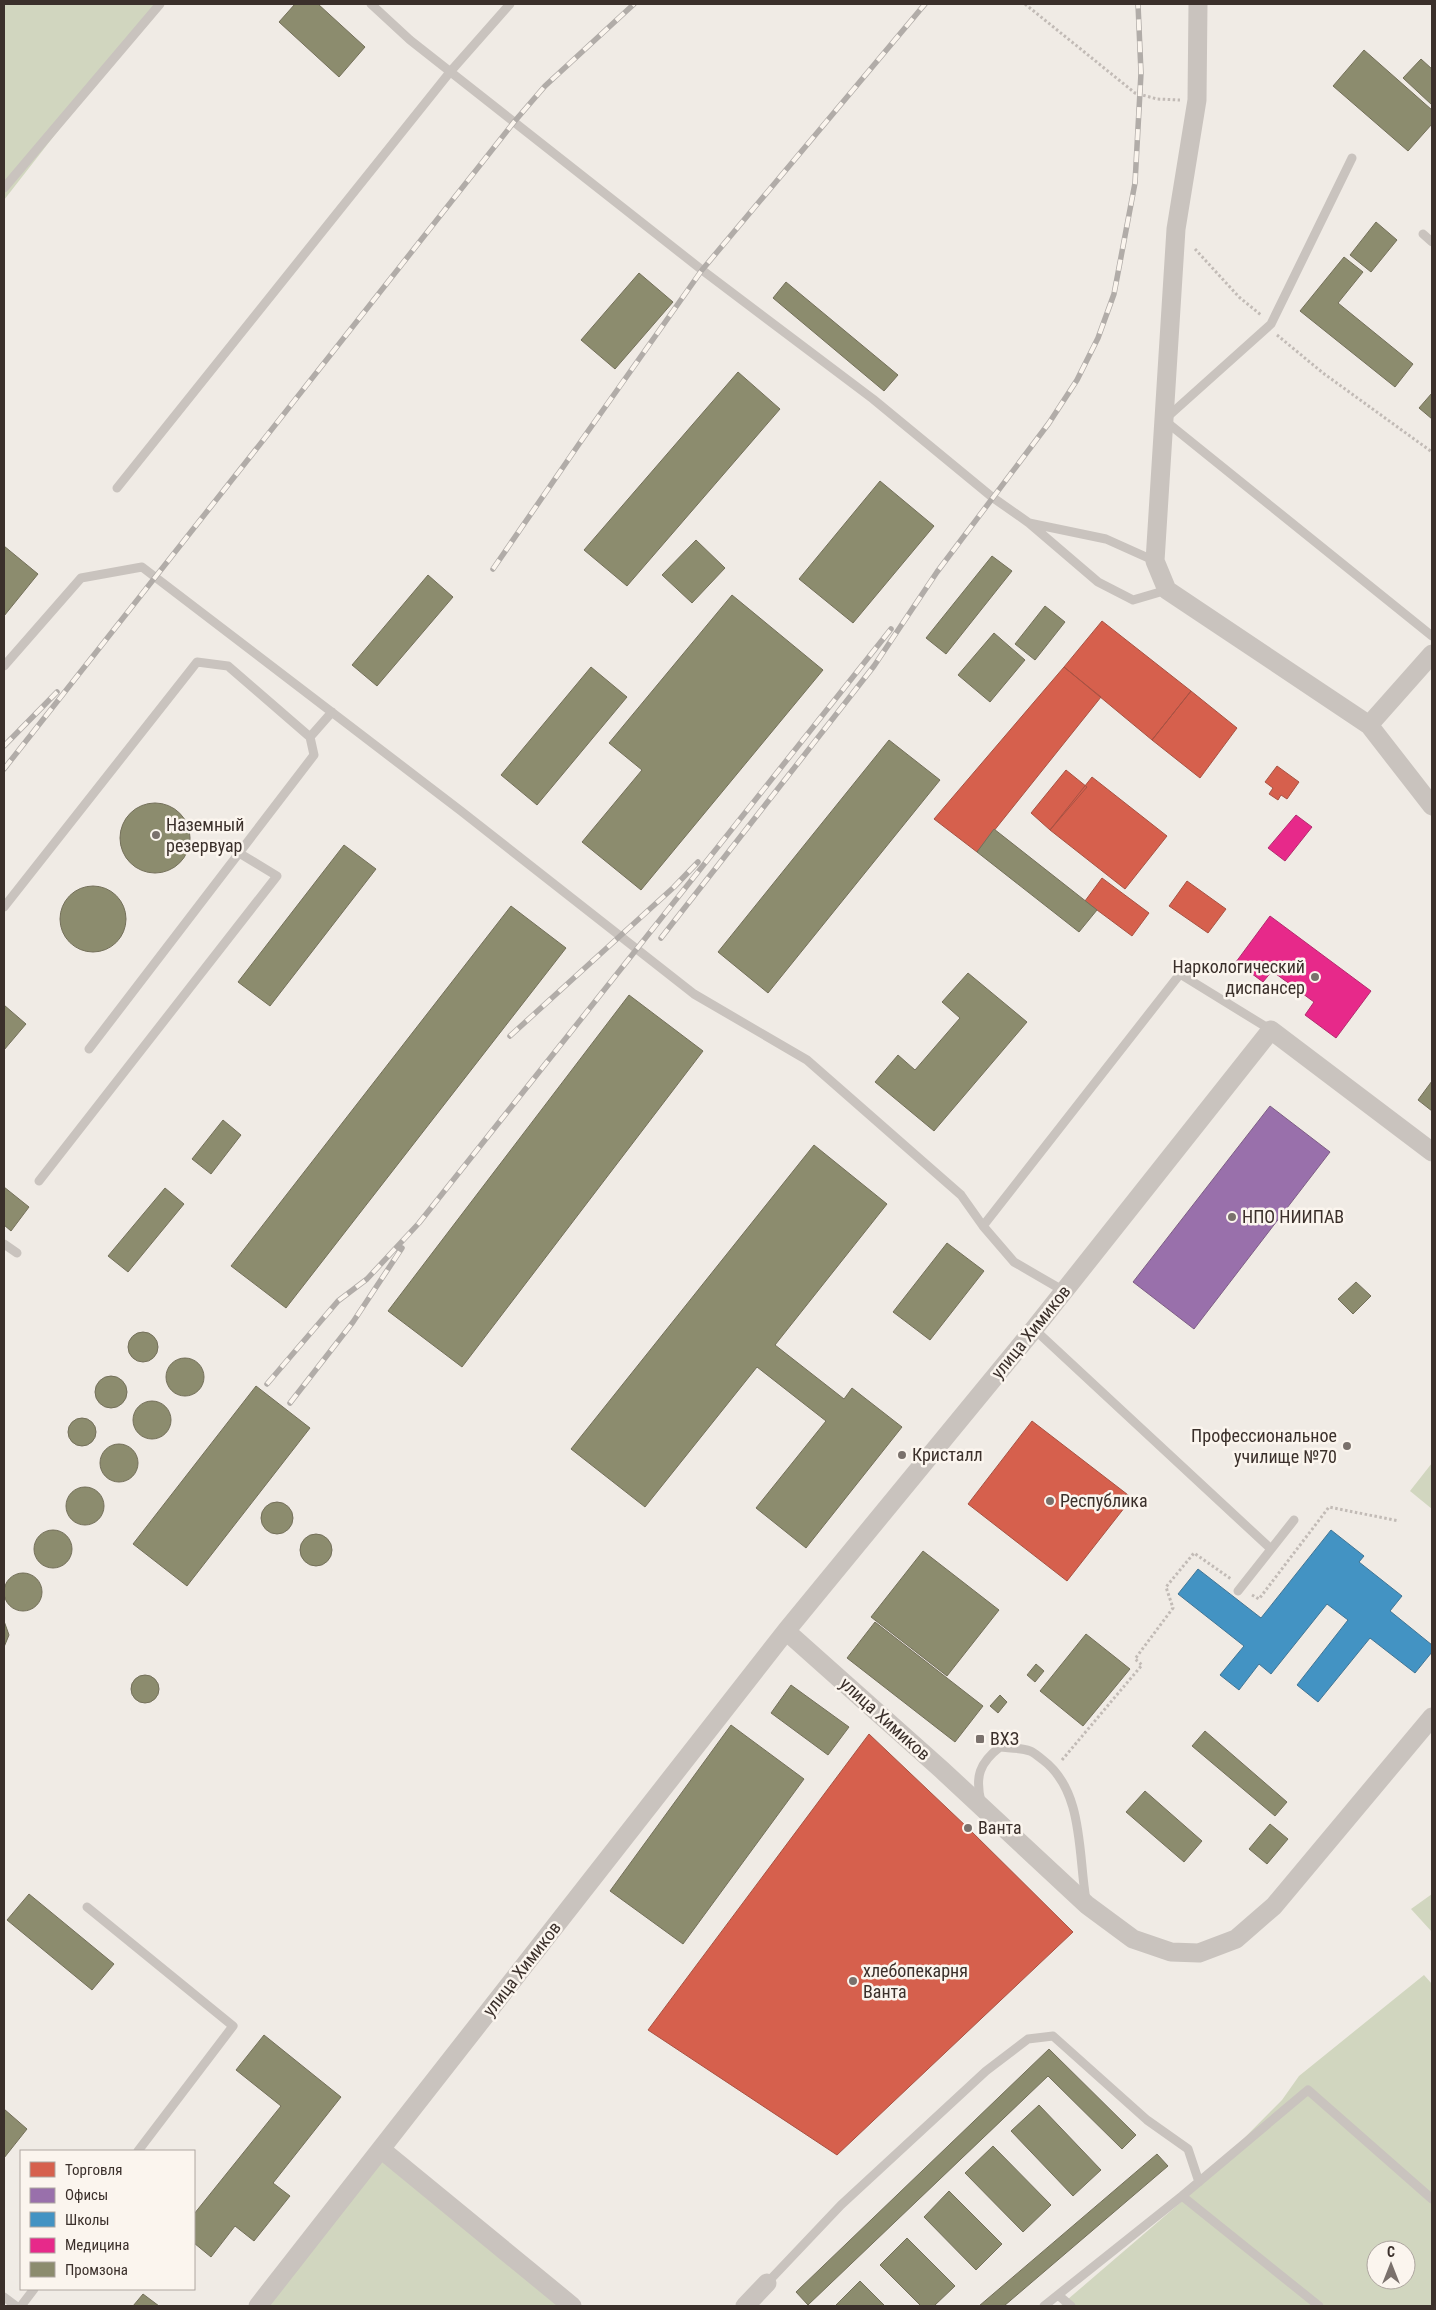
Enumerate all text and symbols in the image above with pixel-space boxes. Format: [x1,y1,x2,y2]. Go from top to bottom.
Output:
place label: Наземный резервуар [166,814,244,856]
marker: Наземный резервуар [150,829,162,841]
place label: Наркологический диспансер [1173,956,1305,998]
marker: Наркологический диспансер [1309,971,1321,983]
place label: НПО НИИПАВ [1242,1206,1344,1227]
marker: НПО НИИПАВ [1226,1211,1238,1223]
street label: улица Химиков [987,1281,1075,1383]
place label: Профессиональное училище №70 [1191,1425,1337,1467]
marker: Профессиональное училище №70 [1341,1440,1353,1452]
place label: Кристалл [912,1444,983,1465]
marker: Кристалл [896,1449,908,1461]
place label: Республика [1060,1490,1148,1511]
marker: Республика [1044,1495,1056,1507]
street label: улица Химиков [836,1673,935,1765]
place label: ВХЗ [990,1728,1019,1749]
marker: ВХЗ [974,1733,986,1745]
place label: Ванта [978,1817,1022,1838]
marker: Ванта [962,1822,974,1834]
street label: улица Химиков [478,1917,565,2020]
place label: хлебопекарня Ванта [863,1960,968,2002]
marker: хлебопекарня Ванта [847,1975,859,1987]
legend [20,2150,195,2290]
text: Торговля [65,2161,122,2179]
text: Офисы [65,2186,108,2204]
text: Школы [65,2211,110,2229]
text: Медицина [65,2236,129,2254]
north arrow [1366,2240,1416,2290]
text: С [1387,2244,1395,2260]
text: Промзона [65,2261,128,2279]

